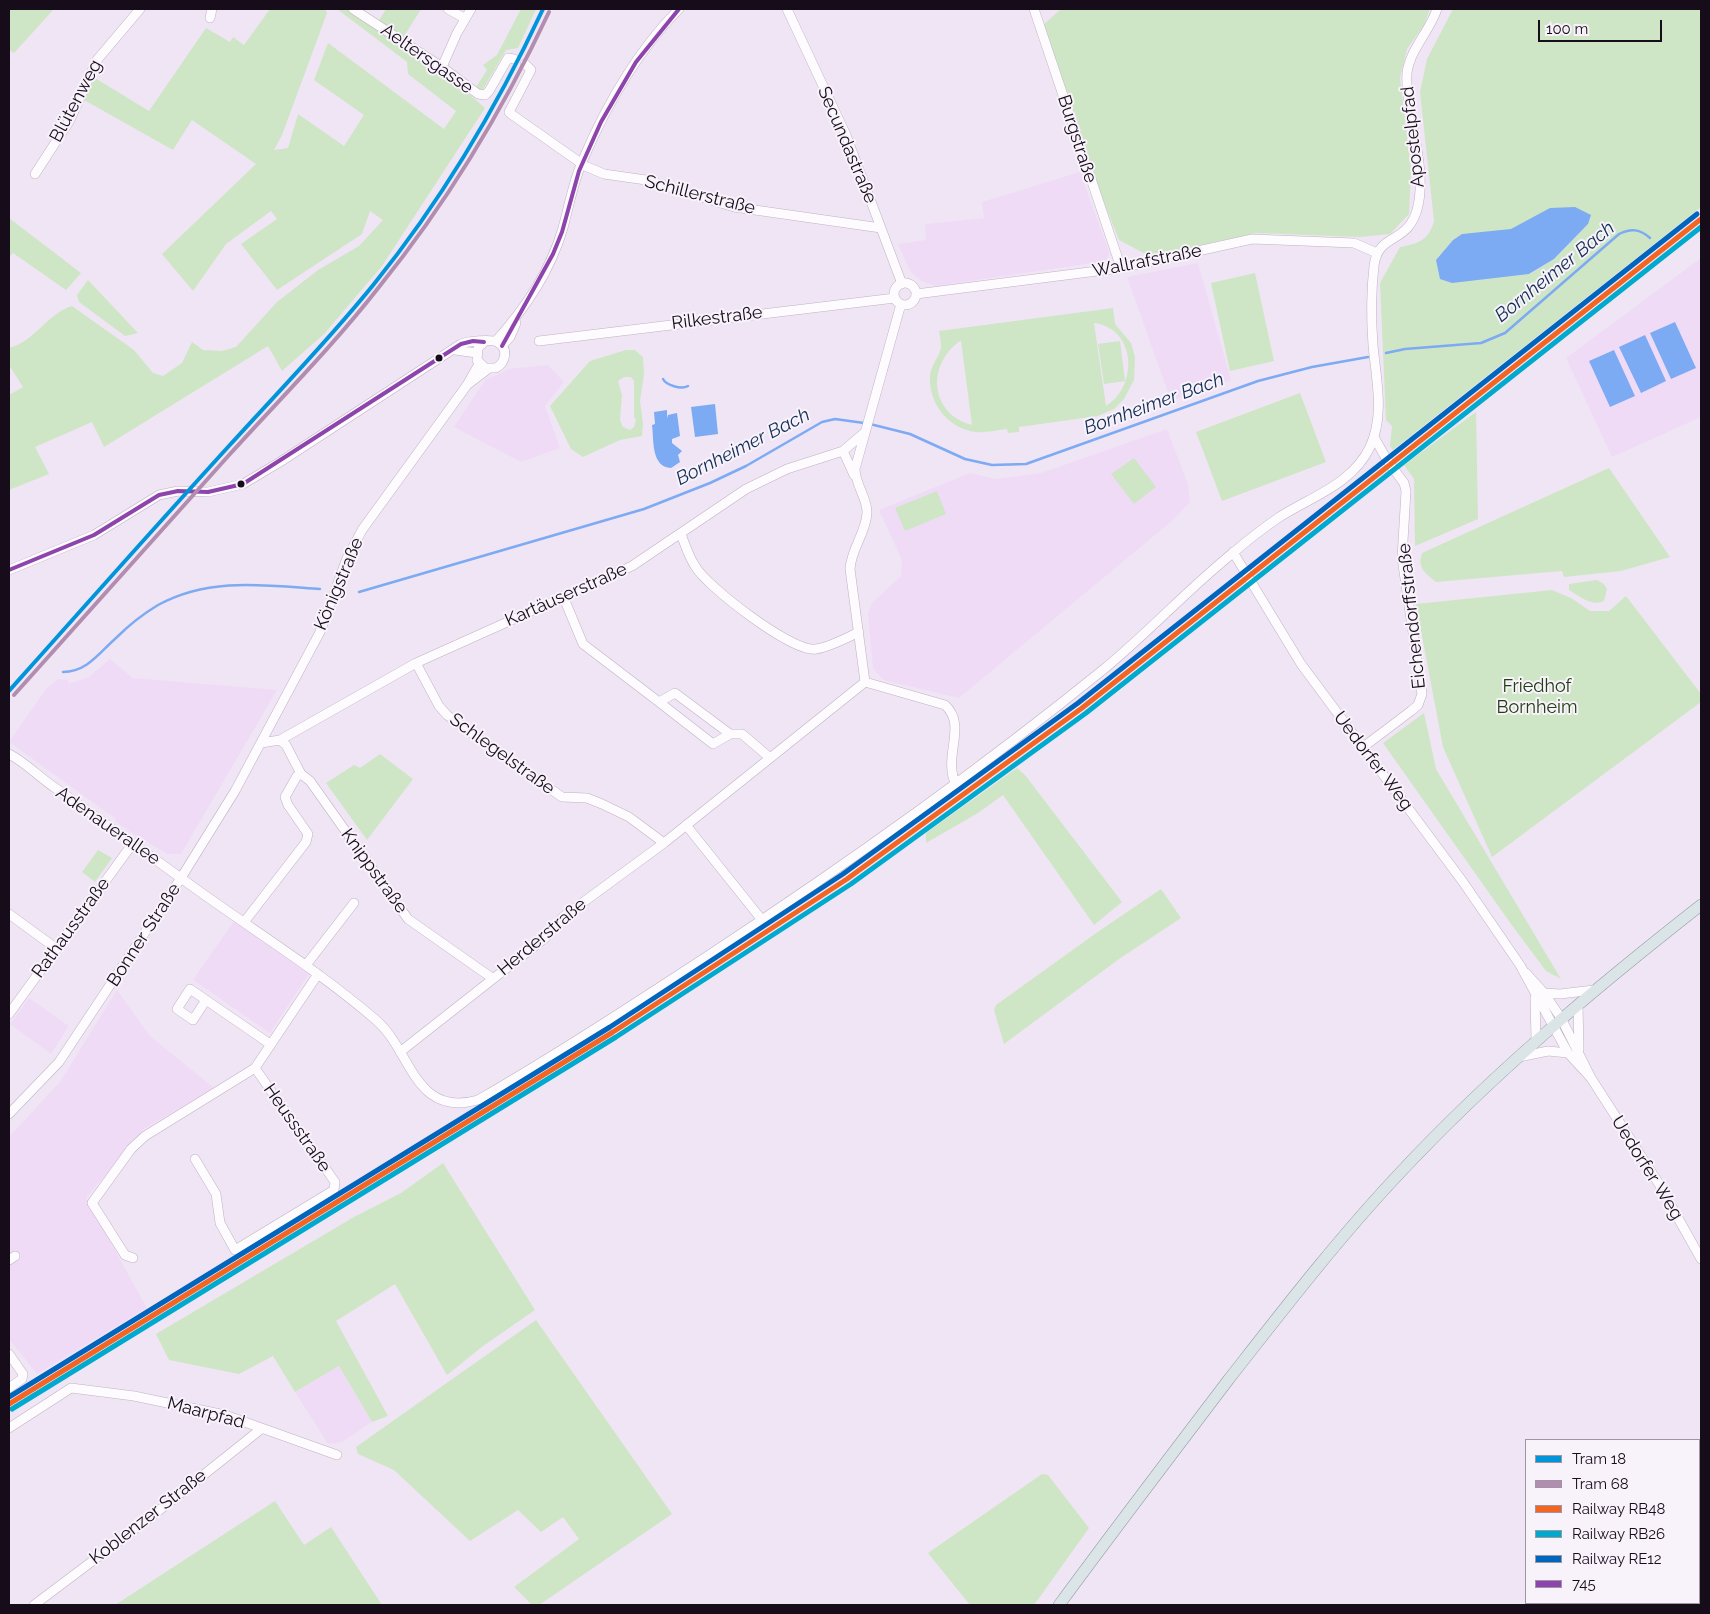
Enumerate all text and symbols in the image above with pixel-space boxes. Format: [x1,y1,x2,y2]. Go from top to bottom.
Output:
scale bar [1540,10,1664,42]
street label: Aeltersgasse [377,19,477,99]
text: 100 m [1546,20,1588,38]
street label: Blütenweg [45,56,107,146]
street label: Secundastraße [813,83,881,207]
street label: Apostelpfad [1397,85,1429,189]
street label: Burgstraße [1053,92,1101,186]
street label: Schillerstraße [642,171,758,219]
water label: Bornheimer Bach [1491,217,1619,327]
street label: Wallrafstraße [1091,240,1203,282]
street label: Rilkestraße [670,302,764,334]
unlabelled marker [434,353,444,363]
water label: Bornheimer Bach [1081,368,1227,440]
water label: Bornheimer Bach [672,403,814,491]
unlabelled marker [236,479,246,489]
street label: Königstraße [310,534,368,634]
street label: Eichendorffstraße [1394,542,1430,690]
street label: Kartäuserstraße [502,558,630,632]
park label: Friedhof Bornheim [1496,676,1578,719]
street label: Uedorfer Weg [1329,707,1417,815]
street label: Schlegelstraße [445,709,559,799]
street label: Adenauerallee [52,782,164,870]
street label: Knippstraße [336,824,412,918]
street label: Rathausstraße [27,874,115,982]
street label: Bonner Straße [103,879,185,991]
street label: Herderstraße [493,894,591,980]
street label: Heussstraße [259,1080,335,1176]
street label: Uedorfer Weg [1606,1112,1688,1224]
street label: Maarpfad [165,1392,247,1434]
legend [1525,1439,1700,1604]
text: Tram 18 [1572,1450,1626,1468]
street label: Koblenzer Straße [85,1465,211,1569]
text: Tram 68 [1572,1475,1629,1493]
text: Railway RB48 [1572,1500,1665,1518]
text: Railway RB26 [1572,1525,1665,1543]
text: Railway RE12 [1572,1550,1662,1568]
text: 745 [1572,1575,1596,1593]

